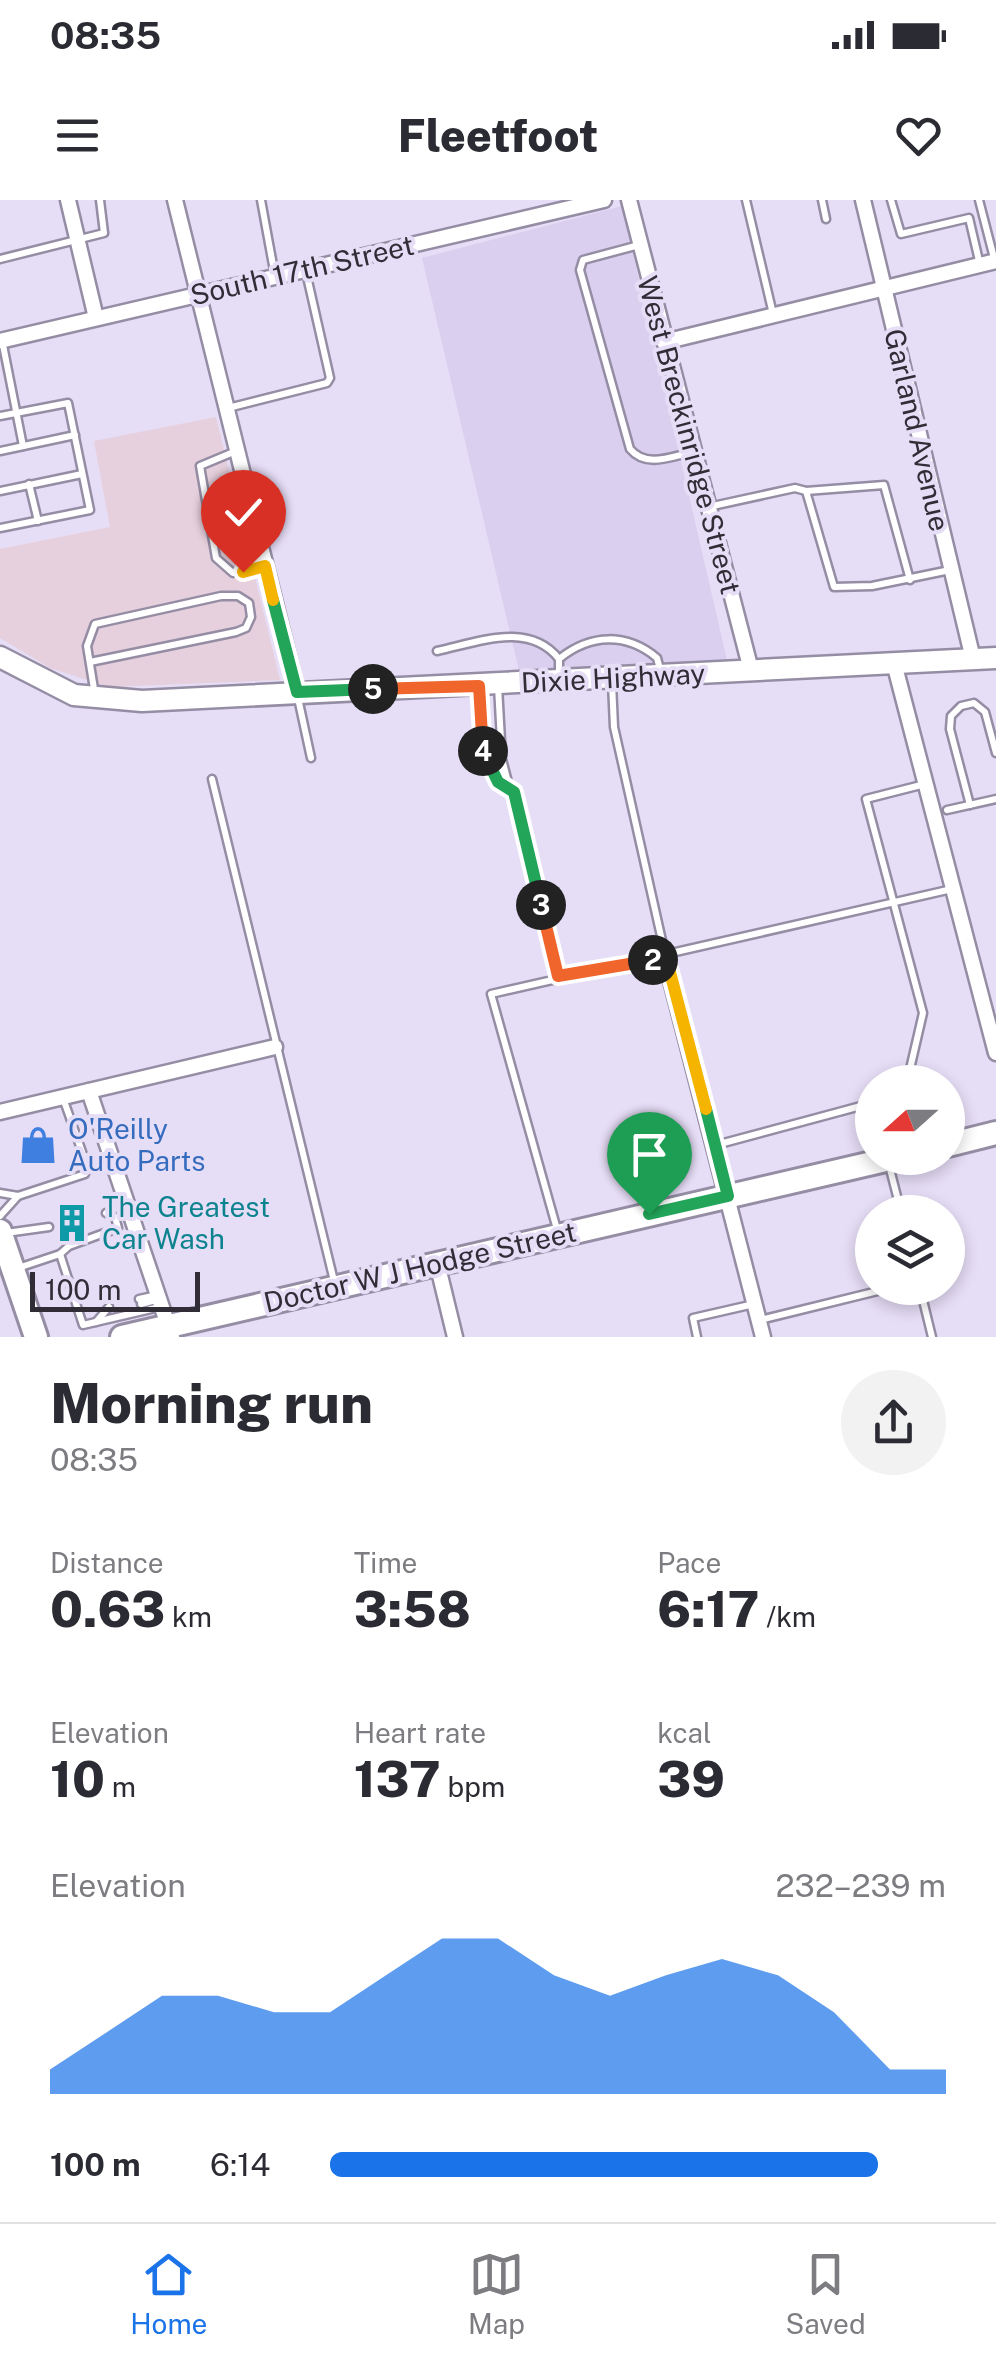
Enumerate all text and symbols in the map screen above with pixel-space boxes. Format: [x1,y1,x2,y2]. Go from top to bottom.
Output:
text: 08:35 [50,13,161,58]
icon: menu [50,108,105,163]
icon: heart [891,108,946,163]
text: Fleetfoot [398,109,598,162]
street label: South 17th Street [187,228,417,311]
street label: West Breckinridge Street [631,272,748,598]
street label: Garland Avenue [878,326,957,534]
pin [201,470,286,573]
icon: check [216,485,271,540]
street label: Dixie Highway [520,656,706,699]
pin: 5 [348,664,398,714]
text: 5 [364,672,382,705]
pin: 4 [458,726,508,776]
text: 4 [474,734,492,767]
pin: 3 [516,880,566,930]
text: 3 [532,888,550,921]
pin: 2 [628,935,678,985]
text: 2 [644,943,662,976]
north arrow [855,1065,965,1175]
map controls [855,1065,965,1305]
place label: O'Reilly Auto Parts [68,1112,205,1177]
pin [607,1112,692,1215]
shop icon: O'Reilly Auto Parts [17,1124,59,1166]
icon: arrive [622,1127,677,1182]
place label: The Greatest Car Wash [102,1190,270,1255]
button: layers [855,1195,965,1305]
building icon: The Greatest Car Wash [51,1202,93,1244]
street label: Doctor W J Hodge Street [261,1215,579,1319]
scale bar [30,1267,200,1312]
text: 100 m [45,1273,122,1306]
button: share [841,1370,946,1475]
text: Morning run [50,1371,373,1435]
text: 08:35 [50,1441,138,1478]
text: Distance [50,1546,164,1579]
text: Time [354,1546,417,1579]
text: Pace [657,1546,721,1579]
text: 0.63 [50,1579,165,1638]
text: 3:58 [354,1579,471,1638]
text: 6:17 [657,1579,760,1638]
text: km [165,1600,212,1633]
text: /km [760,1600,816,1633]
text: Elevation [50,1716,169,1749]
text: Heart rate [354,1716,486,1749]
text: kcal [657,1716,711,1749]
text: 10 [50,1749,105,1808]
text: 137 [354,1749,441,1808]
text: 39 [657,1749,725,1808]
text: m [105,1770,136,1803]
text: bpm [441,1770,505,1803]
text: Elevation [50,1867,186,1904]
text: 232–239 m [775,1867,946,1904]
text: 100 m [50,2146,141,2183]
text: 6:14 [210,2146,270,2183]
tab: Home [130,2247,207,2340]
tab: Map [468,2247,525,2340]
tab: Saved [786,2247,866,2340]

